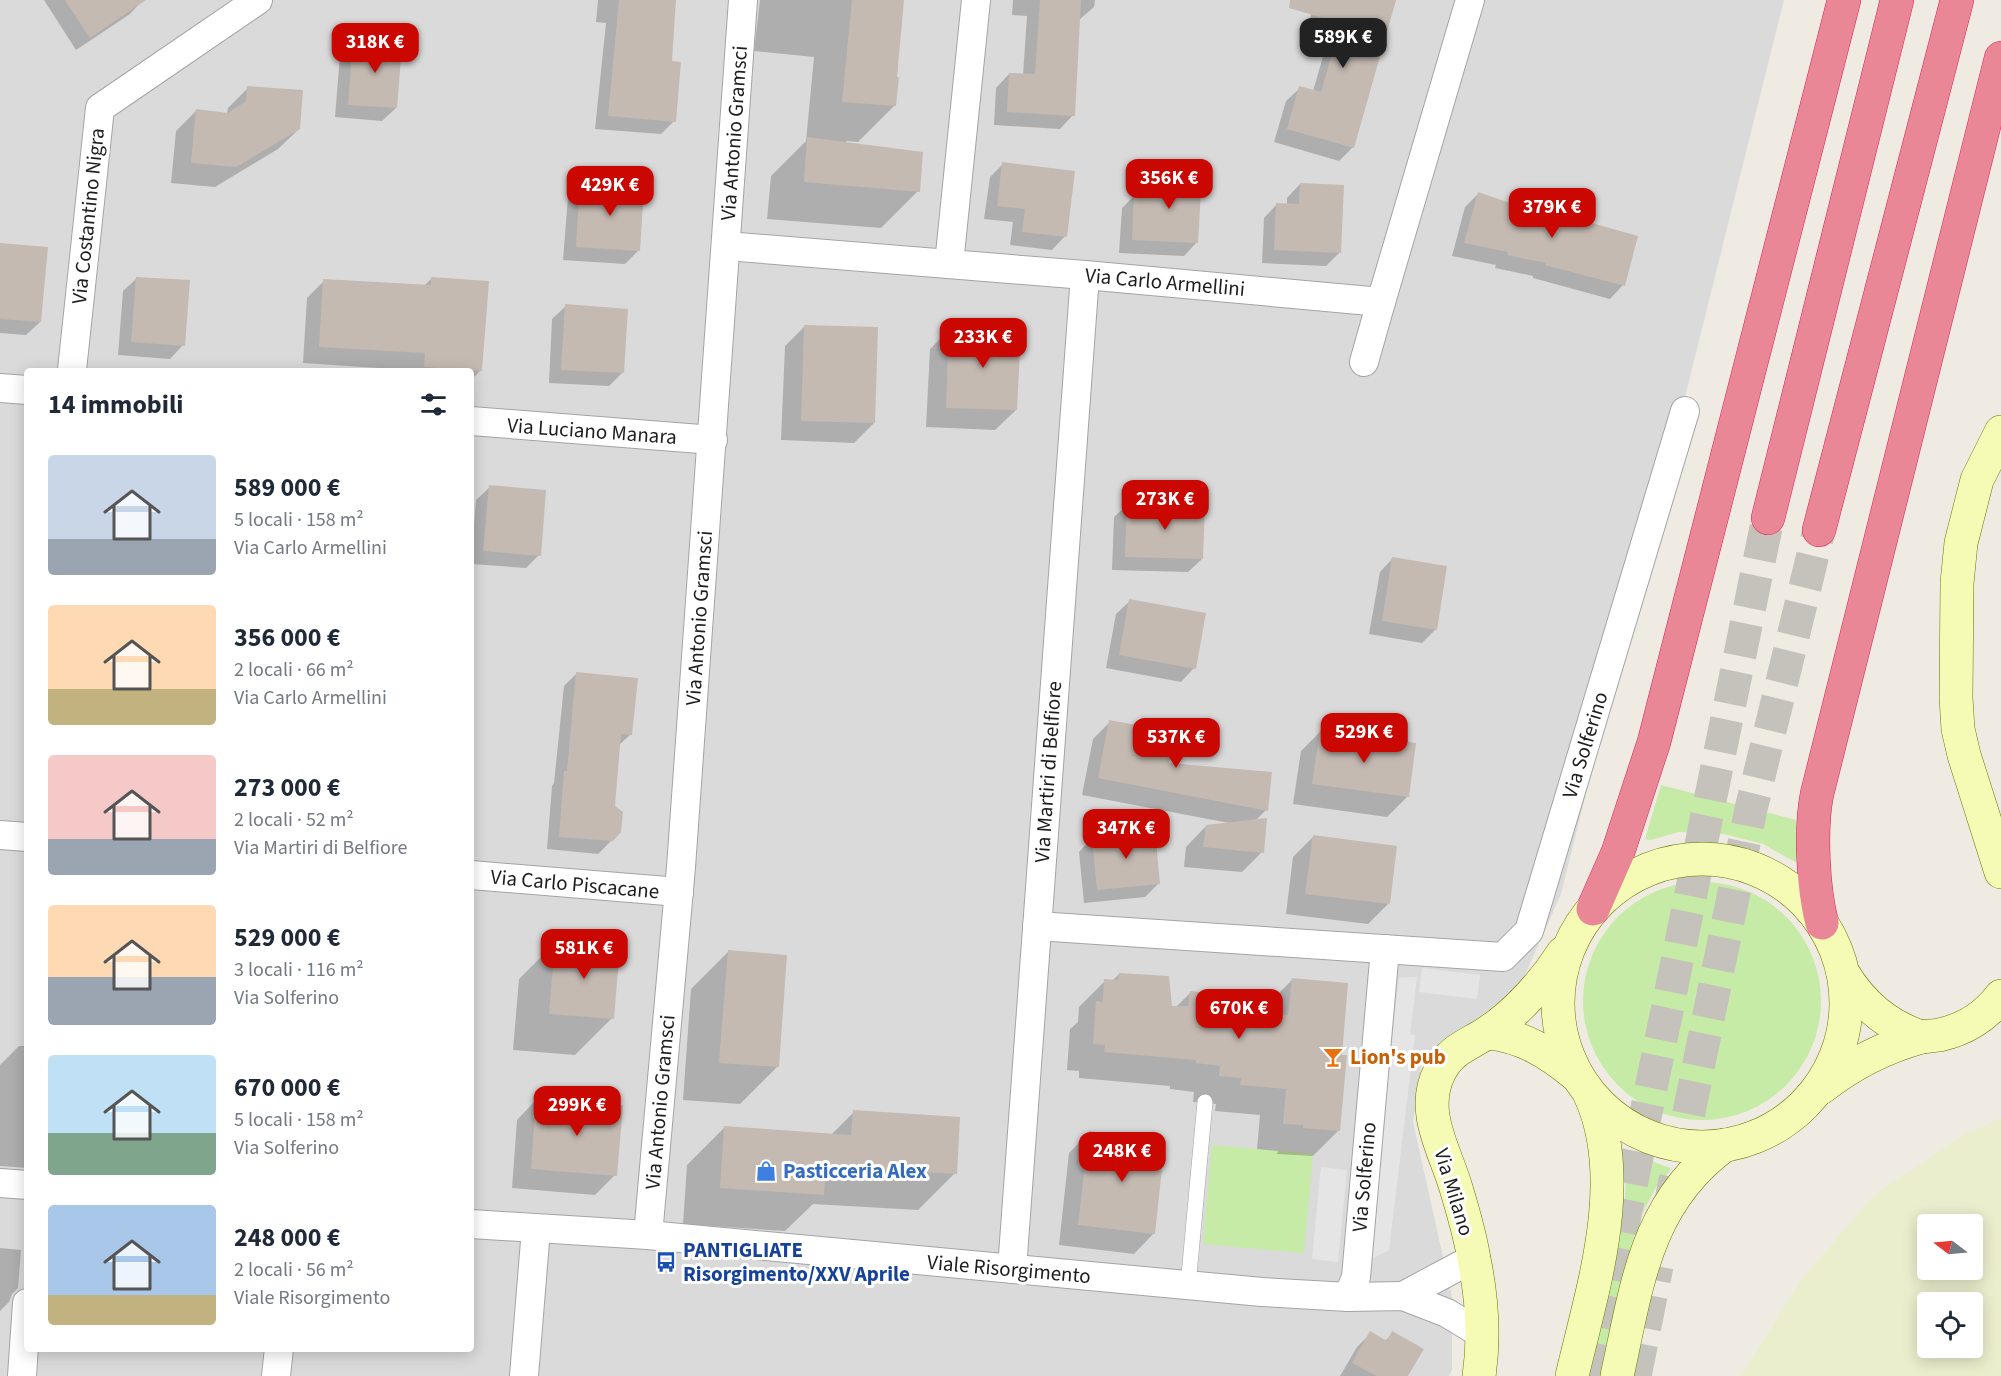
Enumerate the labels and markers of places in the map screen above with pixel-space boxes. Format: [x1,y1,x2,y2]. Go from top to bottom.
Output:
pin: 589K € [1294,18,1392,69]
pin: 318K € [326,23,424,74]
pin: 356K € [1120,159,1218,210]
pin: 429K € [561,166,659,217]
pin: 379K € [1503,188,1601,239]
pin: 233K € [934,318,1032,369]
pin: 273K € [1116,480,1214,531]
pin: 529K € [1315,713,1413,764]
pin: 537K € [1127,718,1225,769]
pin: 347K € [1077,809,1175,860]
pin: 581K € [535,929,633,980]
pin: 670K € [1190,989,1288,1040]
place label: Lion's pub [1350,1042,1446,1072]
bar icon: Lion's pub [1321,1045,1345,1069]
pin: 299K € [528,1086,626,1137]
pin: 248K € [1073,1132,1171,1183]
place label: Pasticceria Alex [783,1156,927,1186]
shop icon: Pasticceria Alex [754,1159,778,1183]
place label: PANTIGLIATE Risorgimento/XXV Aprile [683,1235,910,1289]
bus stop icon: PANTIGLIATE Risorgimento/XXV Aprile [654,1250,678,1274]

